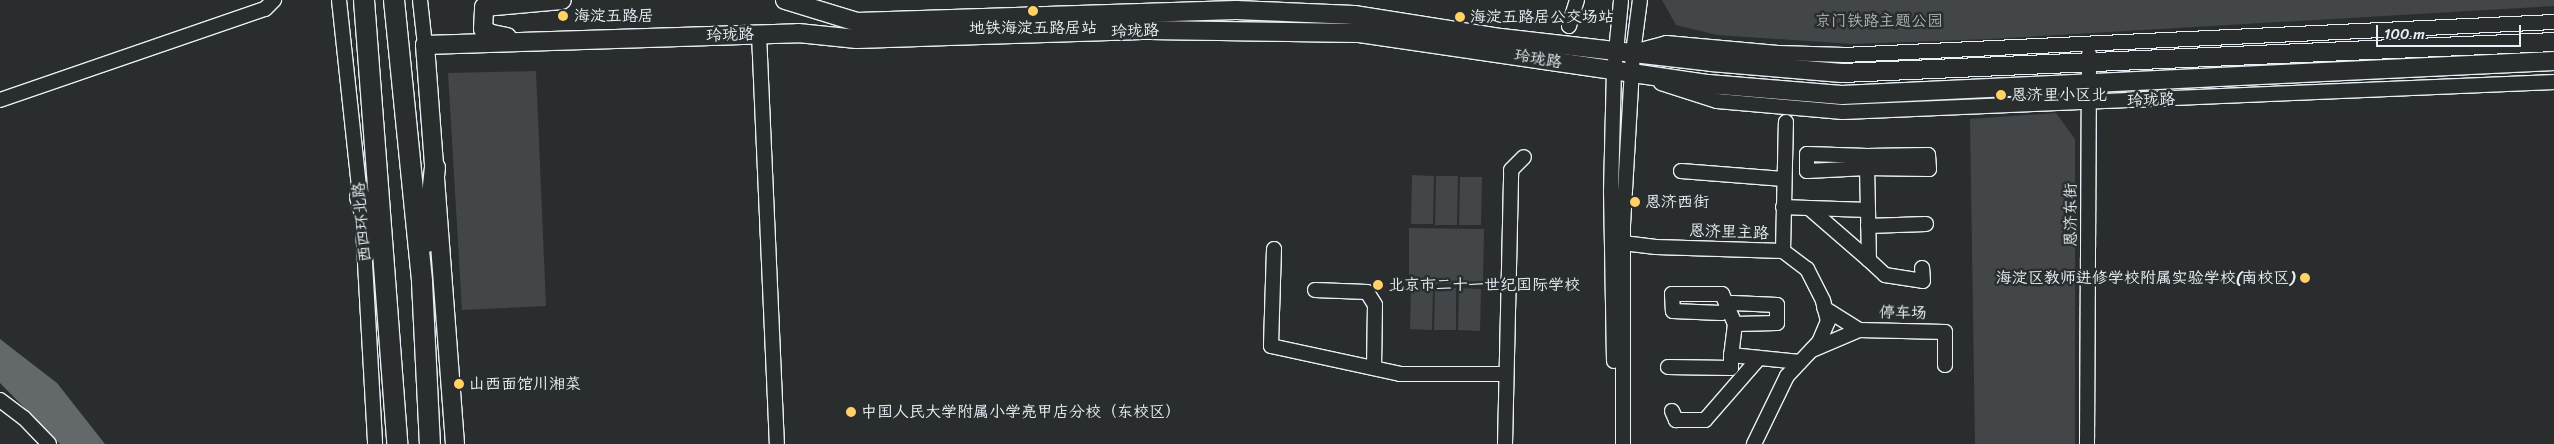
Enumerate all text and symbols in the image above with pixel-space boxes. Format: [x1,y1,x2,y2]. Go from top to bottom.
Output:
marker: 地铁海淀五路居站 [1027,5,1039,17]
place label: 海淀五路居 [574,6,654,26]
place label: 海淀五路居公交场站 [1470,7,1614,27]
marker: 海淀五路居 [556,9,570,23]
marker: 海淀五路居公交场站 [1454,11,1466,23]
park label: 京门铁路主题公园 [1815,11,1943,31]
scale bar [2379,15,2524,47]
place label: 地铁海淀五路居站 [969,18,1097,38]
street label: 玲珑路 [1111,21,1159,41]
text: 100 m [2384,21,2425,47]
street label: 玲珑路 [706,25,754,45]
street label: 玲珑路 [1513,46,1563,72]
place label: 恩济里小区北 [2011,85,2107,105]
marker: 恩济里小区北 [1995,89,2007,101]
street label: 玲珑路 [2127,90,2175,110]
street label: 西四环北路 [349,181,375,263]
street label: 恩济东街 [2061,183,2081,247]
place label: 恩济西街 [1645,192,1709,212]
marker: 恩济西街 [1629,196,1641,208]
street label: 恩济里主路 [1689,221,1769,243]
place label: 海淀区教师进修学校附属实验学校(南校区) [1996,268,2295,288]
marker: 海淀区教师进修学校附属实验学校(南校区) [2299,272,2311,284]
place label: 北京市二十一世纪国际学校 [1388,275,1580,295]
marker: 北京市二十一世纪国际学校 [1372,279,1384,291]
street label: 停车场 [1879,303,1927,323]
place label: 山西面馆川湘菜 [469,374,581,394]
marker: 山西面馆川湘菜 [453,378,465,390]
place label: 中国人民大学附属小学亮甲店分校（东校区） [861,402,1181,422]
marker: 中国人民大学附属小学亮甲店分校（东校区） [845,406,857,418]

